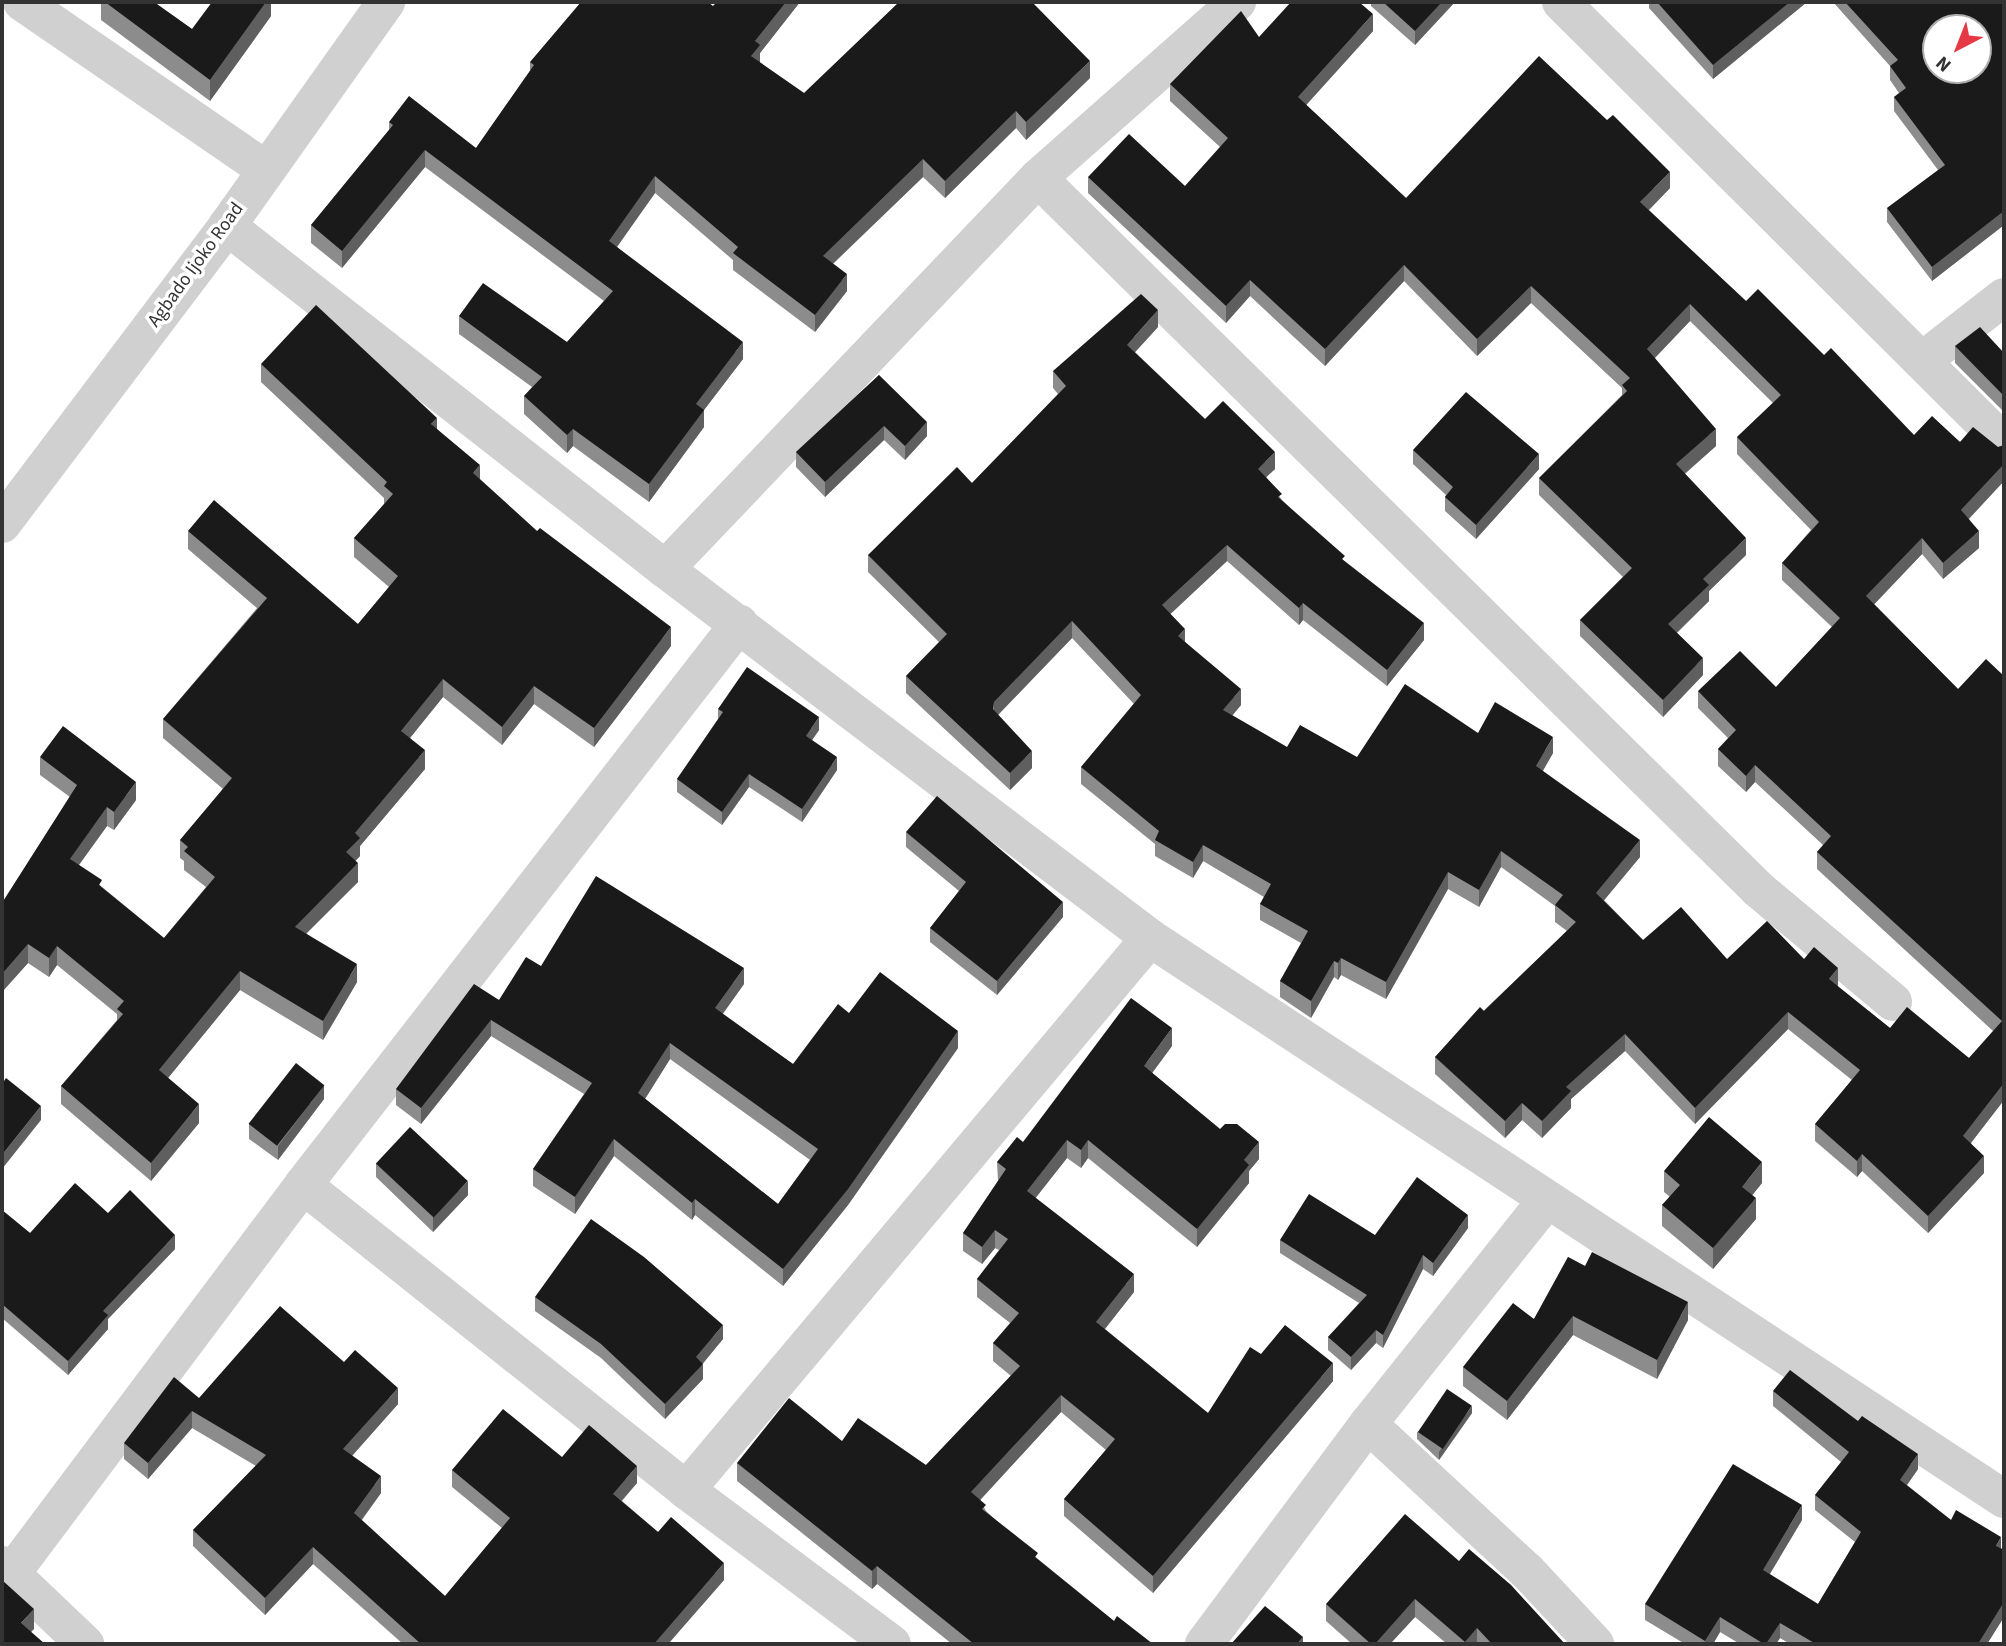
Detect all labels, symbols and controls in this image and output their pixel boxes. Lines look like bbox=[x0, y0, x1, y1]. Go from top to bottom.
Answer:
north arrow bbox=[1922, 14, 1992, 84]
text: N bbox=[1930, 49, 1958, 78]
street label: Agbado Ijoko Road bbox=[143, 198, 249, 332]

